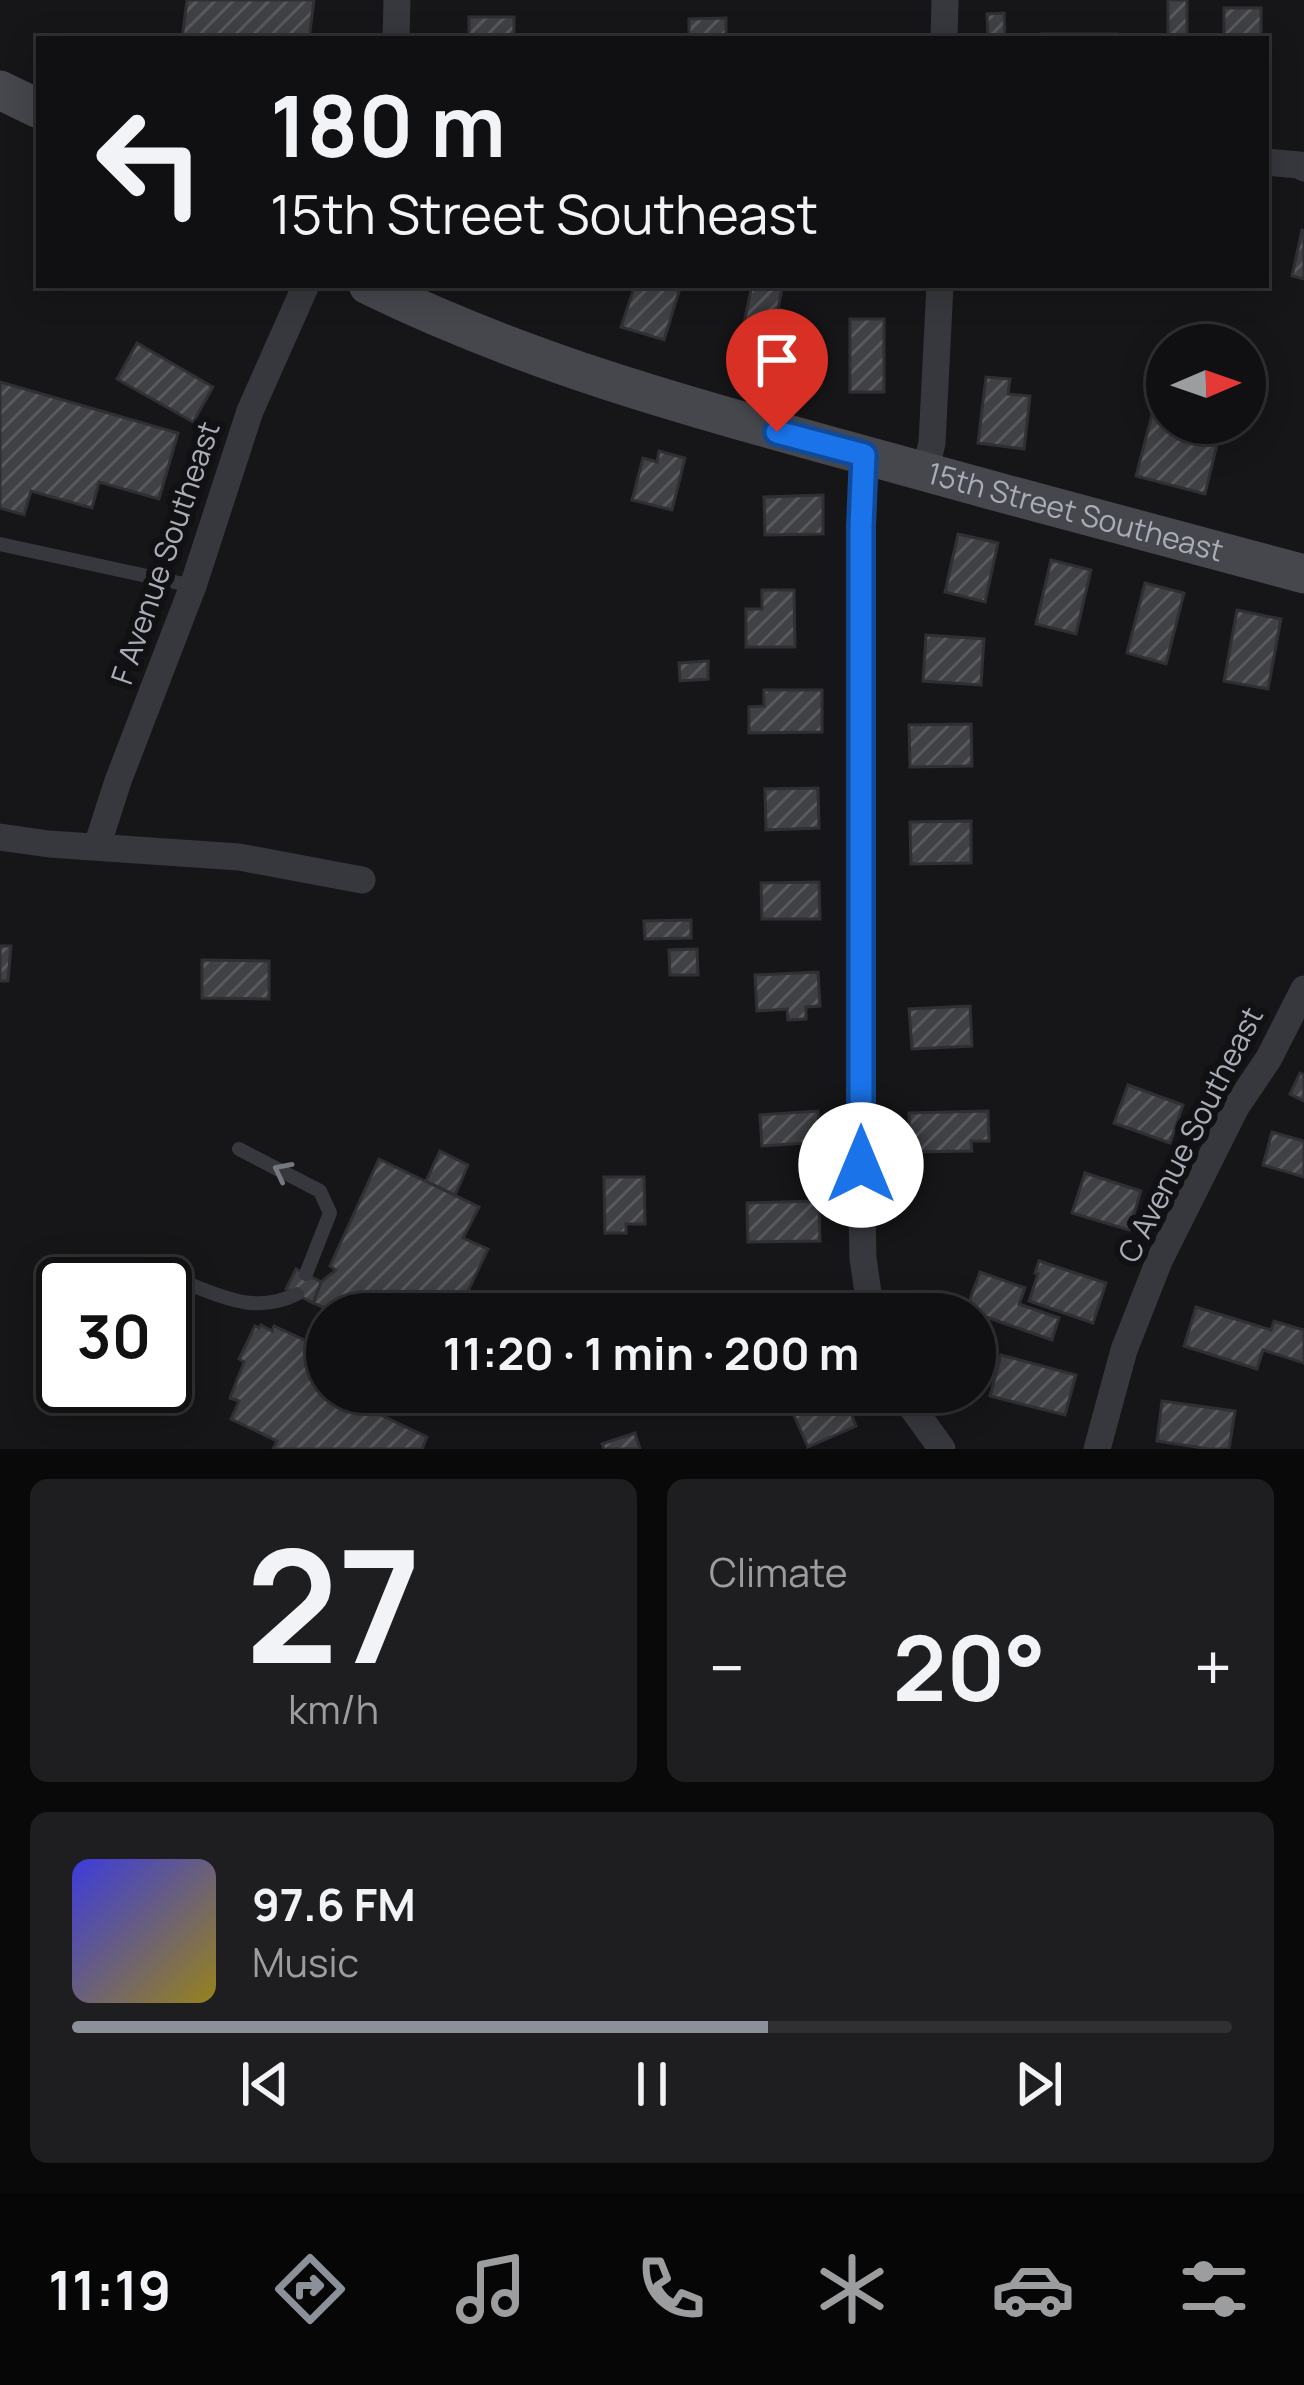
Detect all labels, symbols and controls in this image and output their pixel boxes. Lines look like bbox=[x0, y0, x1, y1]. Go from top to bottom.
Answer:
text: 180 m bbox=[270, 67, 506, 182]
icon: left bbox=[72, 84, 228, 240]
text: 15th Street Southeast bbox=[270, 176, 818, 250]
pin bbox=[726, 309, 828, 432]
north arrow bbox=[1146, 324, 1266, 444]
map controls bbox=[1146, 324, 1266, 444]
icon: arrive bbox=[744, 327, 810, 393]
street label: F Avenue Southeast bbox=[100, 416, 229, 689]
street label: 15th Street Southeast bbox=[923, 452, 1228, 571]
street label: C Avenue Southeast bbox=[1107, 999, 1272, 1269]
position arrow bbox=[798, 1102, 924, 1228]
one-way arrow bbox=[273, 1162, 294, 1186]
speed limit sign: 30 bbox=[36, 1257, 192, 1413]
text: 11:20 · 1 min · 200 m bbox=[443, 1322, 859, 1384]
text: 27 bbox=[245, 1497, 422, 1710]
text: Climate bbox=[709, 1545, 848, 1599]
text: 20° bbox=[893, 1605, 1046, 1728]
text: − bbox=[709, 1622, 745, 1712]
text: + bbox=[1194, 1622, 1232, 1712]
text: km/h bbox=[288, 1682, 379, 1736]
text: 97.6 FM bbox=[252, 1873, 416, 1935]
text: Music bbox=[252, 1935, 359, 1989]
icon: previous bbox=[232, 2051, 298, 2117]
icon: pause bbox=[619, 2051, 685, 2117]
icon: next bbox=[1006, 2051, 1072, 2117]
icon: directions bbox=[268, 2247, 352, 2331]
icon: music bbox=[449, 2247, 533, 2331]
icon: phone bbox=[629, 2247, 713, 2331]
icon: climate bbox=[810, 2247, 894, 2331]
icon: car bbox=[991, 2247, 1075, 2331]
icon: filters bbox=[1172, 2247, 1256, 2331]
text: 11:19 bbox=[48, 2252, 171, 2326]

